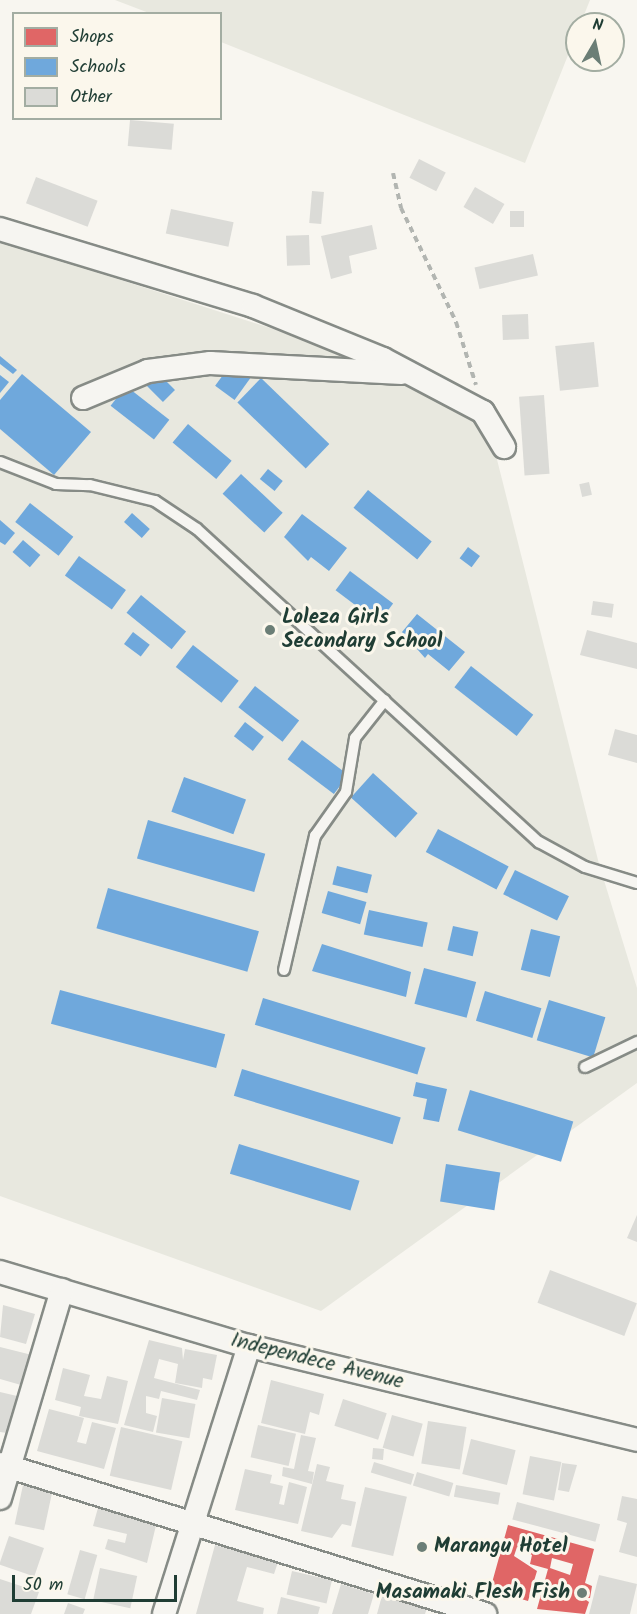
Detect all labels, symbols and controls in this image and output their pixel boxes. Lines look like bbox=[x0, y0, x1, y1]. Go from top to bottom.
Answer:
legend bbox=[12, 12, 222, 120]
north arrow bbox=[565, 12, 625, 72]
text: N bbox=[591, 13, 605, 39]
text: Shops bbox=[70, 23, 114, 52]
text: Schools bbox=[70, 53, 126, 82]
text: Other bbox=[70, 83, 112, 112]
place label: Loleza Girls Secondary School bbox=[282, 605, 442, 655]
marker: Loleza Girls Secondary School bbox=[263, 623, 277, 637]
street label: Independece Avenue bbox=[228, 1328, 406, 1396]
place label: Marangu Hotel bbox=[434, 1534, 567, 1560]
marker: Marangu Hotel bbox=[415, 1540, 429, 1554]
scale bar bbox=[15, 1563, 180, 1601]
text: 50 m bbox=[23, 1571, 63, 1600]
place label: Masamaki Flesh Fish bbox=[376, 1580, 570, 1606]
marker: Masamaki Flesh Fish bbox=[575, 1586, 589, 1600]

